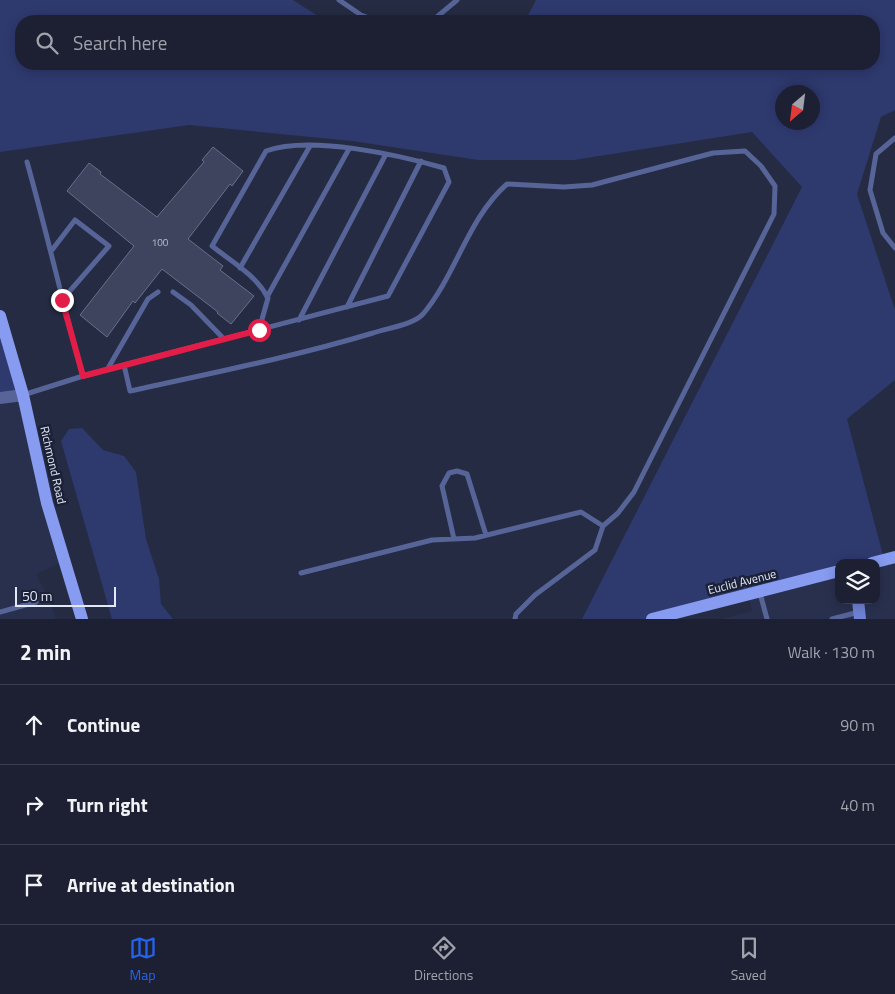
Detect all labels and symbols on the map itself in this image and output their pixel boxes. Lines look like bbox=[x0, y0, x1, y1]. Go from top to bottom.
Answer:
north arrow bbox=[775, 85, 820, 130]
house number: 100 bbox=[152, 235, 169, 250]
route end bbox=[51, 289, 74, 312]
route start bbox=[248, 319, 271, 342]
street label: Richmond Road bbox=[35, 424, 72, 506]
street label: Euclid Avenue bbox=[706, 564, 778, 599]
scale bar bbox=[15, 584, 116, 607]

